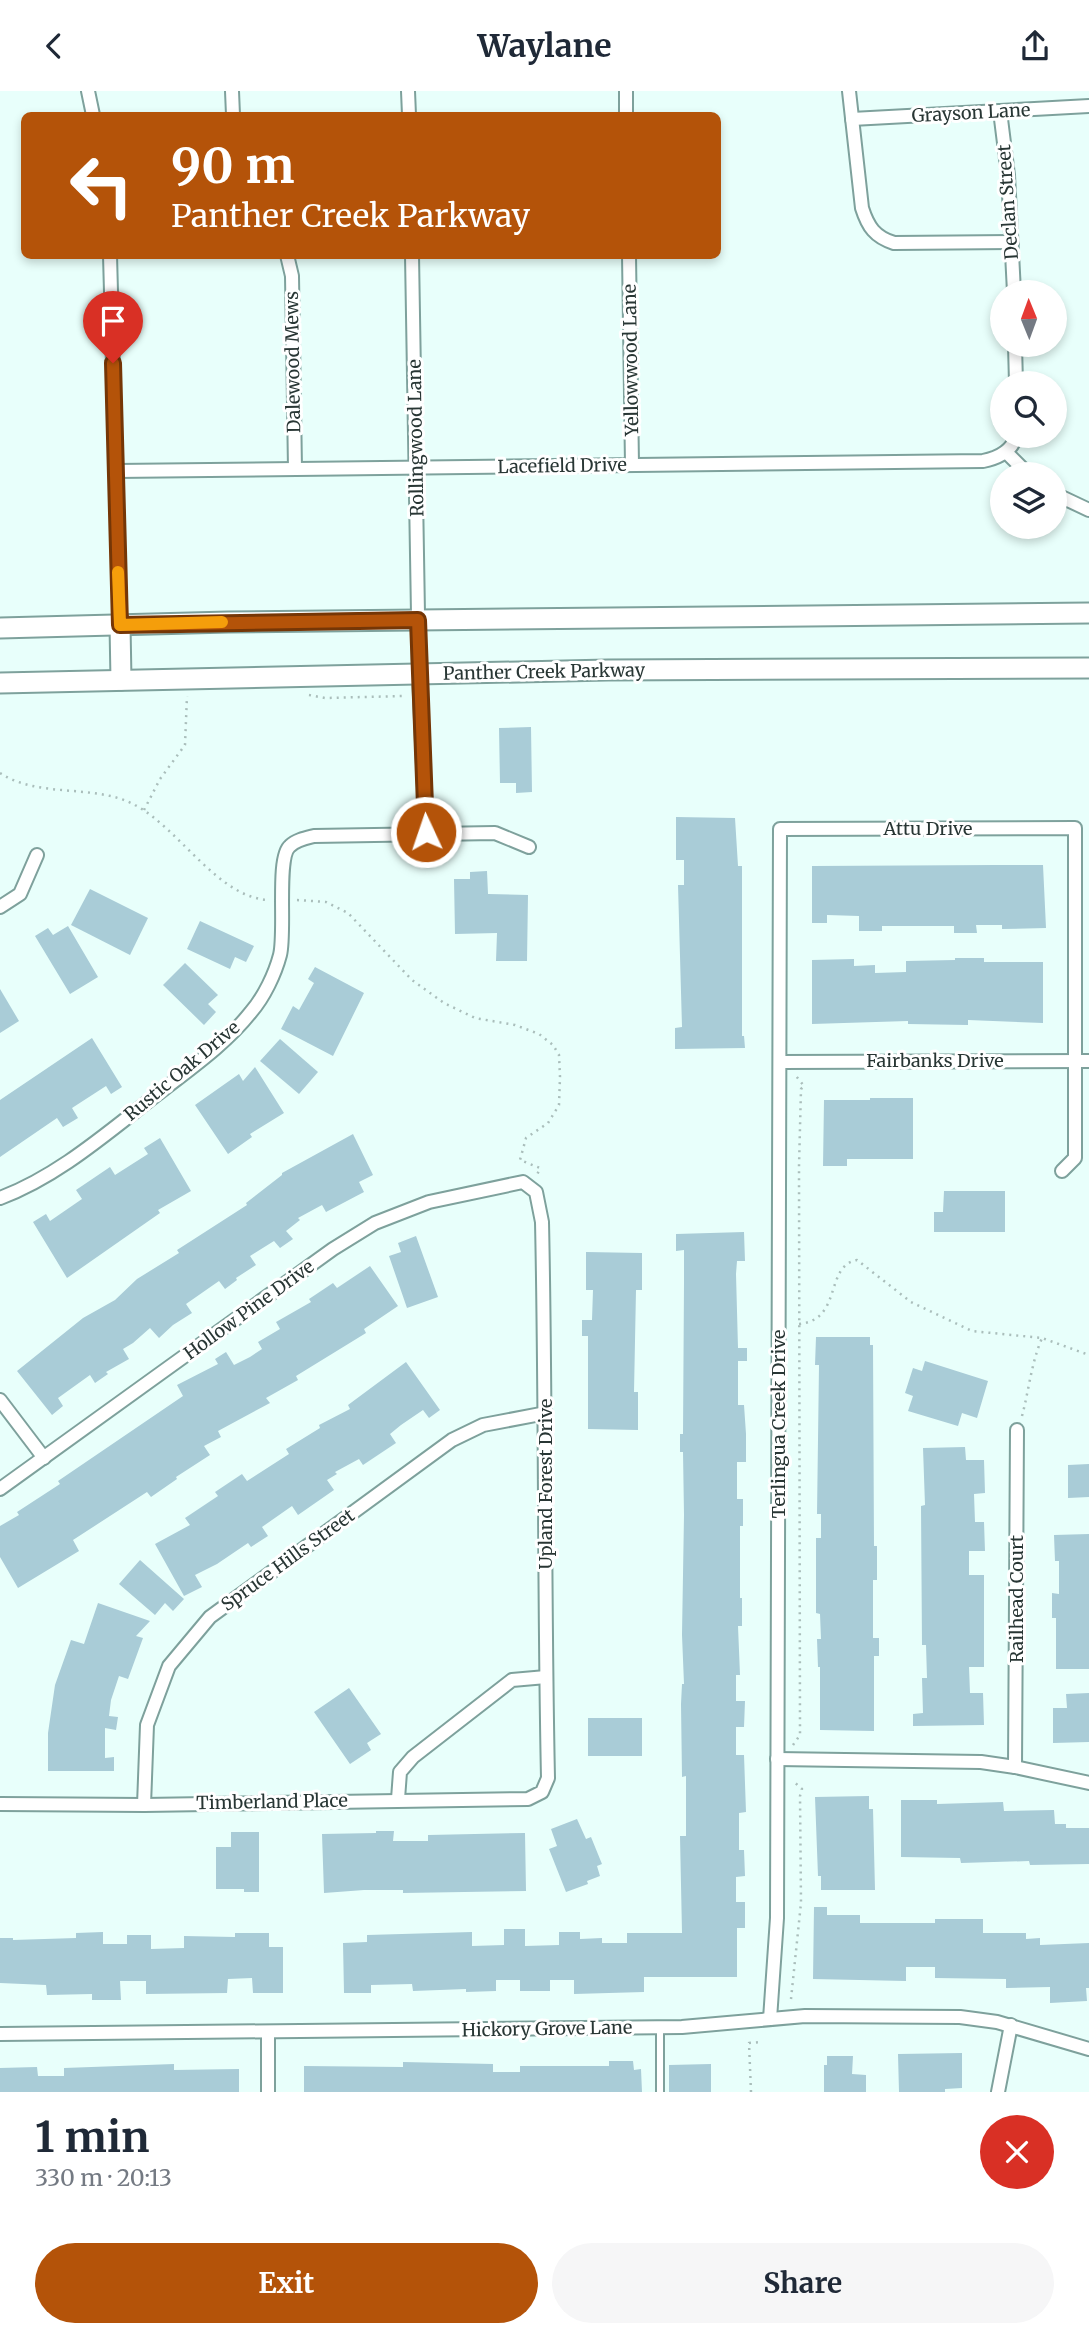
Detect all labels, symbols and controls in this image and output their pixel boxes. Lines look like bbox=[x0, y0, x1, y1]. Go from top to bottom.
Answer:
text: Waylane bbox=[477, 26, 612, 66]
icon: back bbox=[35, 27, 73, 65]
icon: share bbox=[1016, 27, 1054, 65]
street label: Grayson Lane bbox=[911, 98, 1031, 127]
text: 90 m bbox=[171, 135, 295, 196]
icon: left bbox=[56, 140, 147, 231]
street label: Declan Street bbox=[992, 144, 1023, 260]
text: Panther Creek Parkway bbox=[171, 196, 530, 236]
north arrow bbox=[990, 280, 1068, 357]
map controls bbox=[990, 280, 1067, 539]
street label: Yellowwood Lane bbox=[618, 284, 643, 437]
pin bbox=[83, 291, 143, 363]
street label: Dalewood Mews bbox=[280, 291, 305, 433]
icon: arrive bbox=[94, 302, 132, 340]
street label: Rollingwood Lane bbox=[403, 359, 428, 517]
button: search bbox=[990, 371, 1067, 448]
street label: Lacefield Drive bbox=[497, 453, 627, 478]
button: layers bbox=[990, 462, 1067, 539]
street label: Panther Creek Parkway bbox=[443, 658, 646, 685]
position arrow bbox=[389, 795, 463, 869]
street label: Attu Drive bbox=[883, 817, 972, 840]
street label: Rustic Oak Drive bbox=[119, 1016, 244, 1126]
street label: Fairbanks Drive bbox=[866, 1049, 1004, 1072]
street label: Hollow Pine Drive bbox=[179, 1255, 318, 1365]
street label: Terlingua Creek Drive bbox=[767, 1330, 790, 1518]
street label: Upland Forest Drive bbox=[534, 1399, 557, 1569]
street label: Spruce Hills Street bbox=[217, 1503, 359, 1616]
street label: Railhead Court bbox=[1005, 1535, 1028, 1663]
street label: Timberland Place bbox=[196, 1789, 348, 1814]
street label: Hickory Grove Lane bbox=[461, 2016, 633, 2041]
text: 1 min bbox=[35, 2111, 149, 2163]
button: close bbox=[980, 2115, 1054, 2189]
text: 330 m · 20:13 bbox=[35, 2163, 172, 2192]
button: Exit bbox=[35, 2243, 538, 2323]
button: Share bbox=[552, 2243, 1054, 2323]

